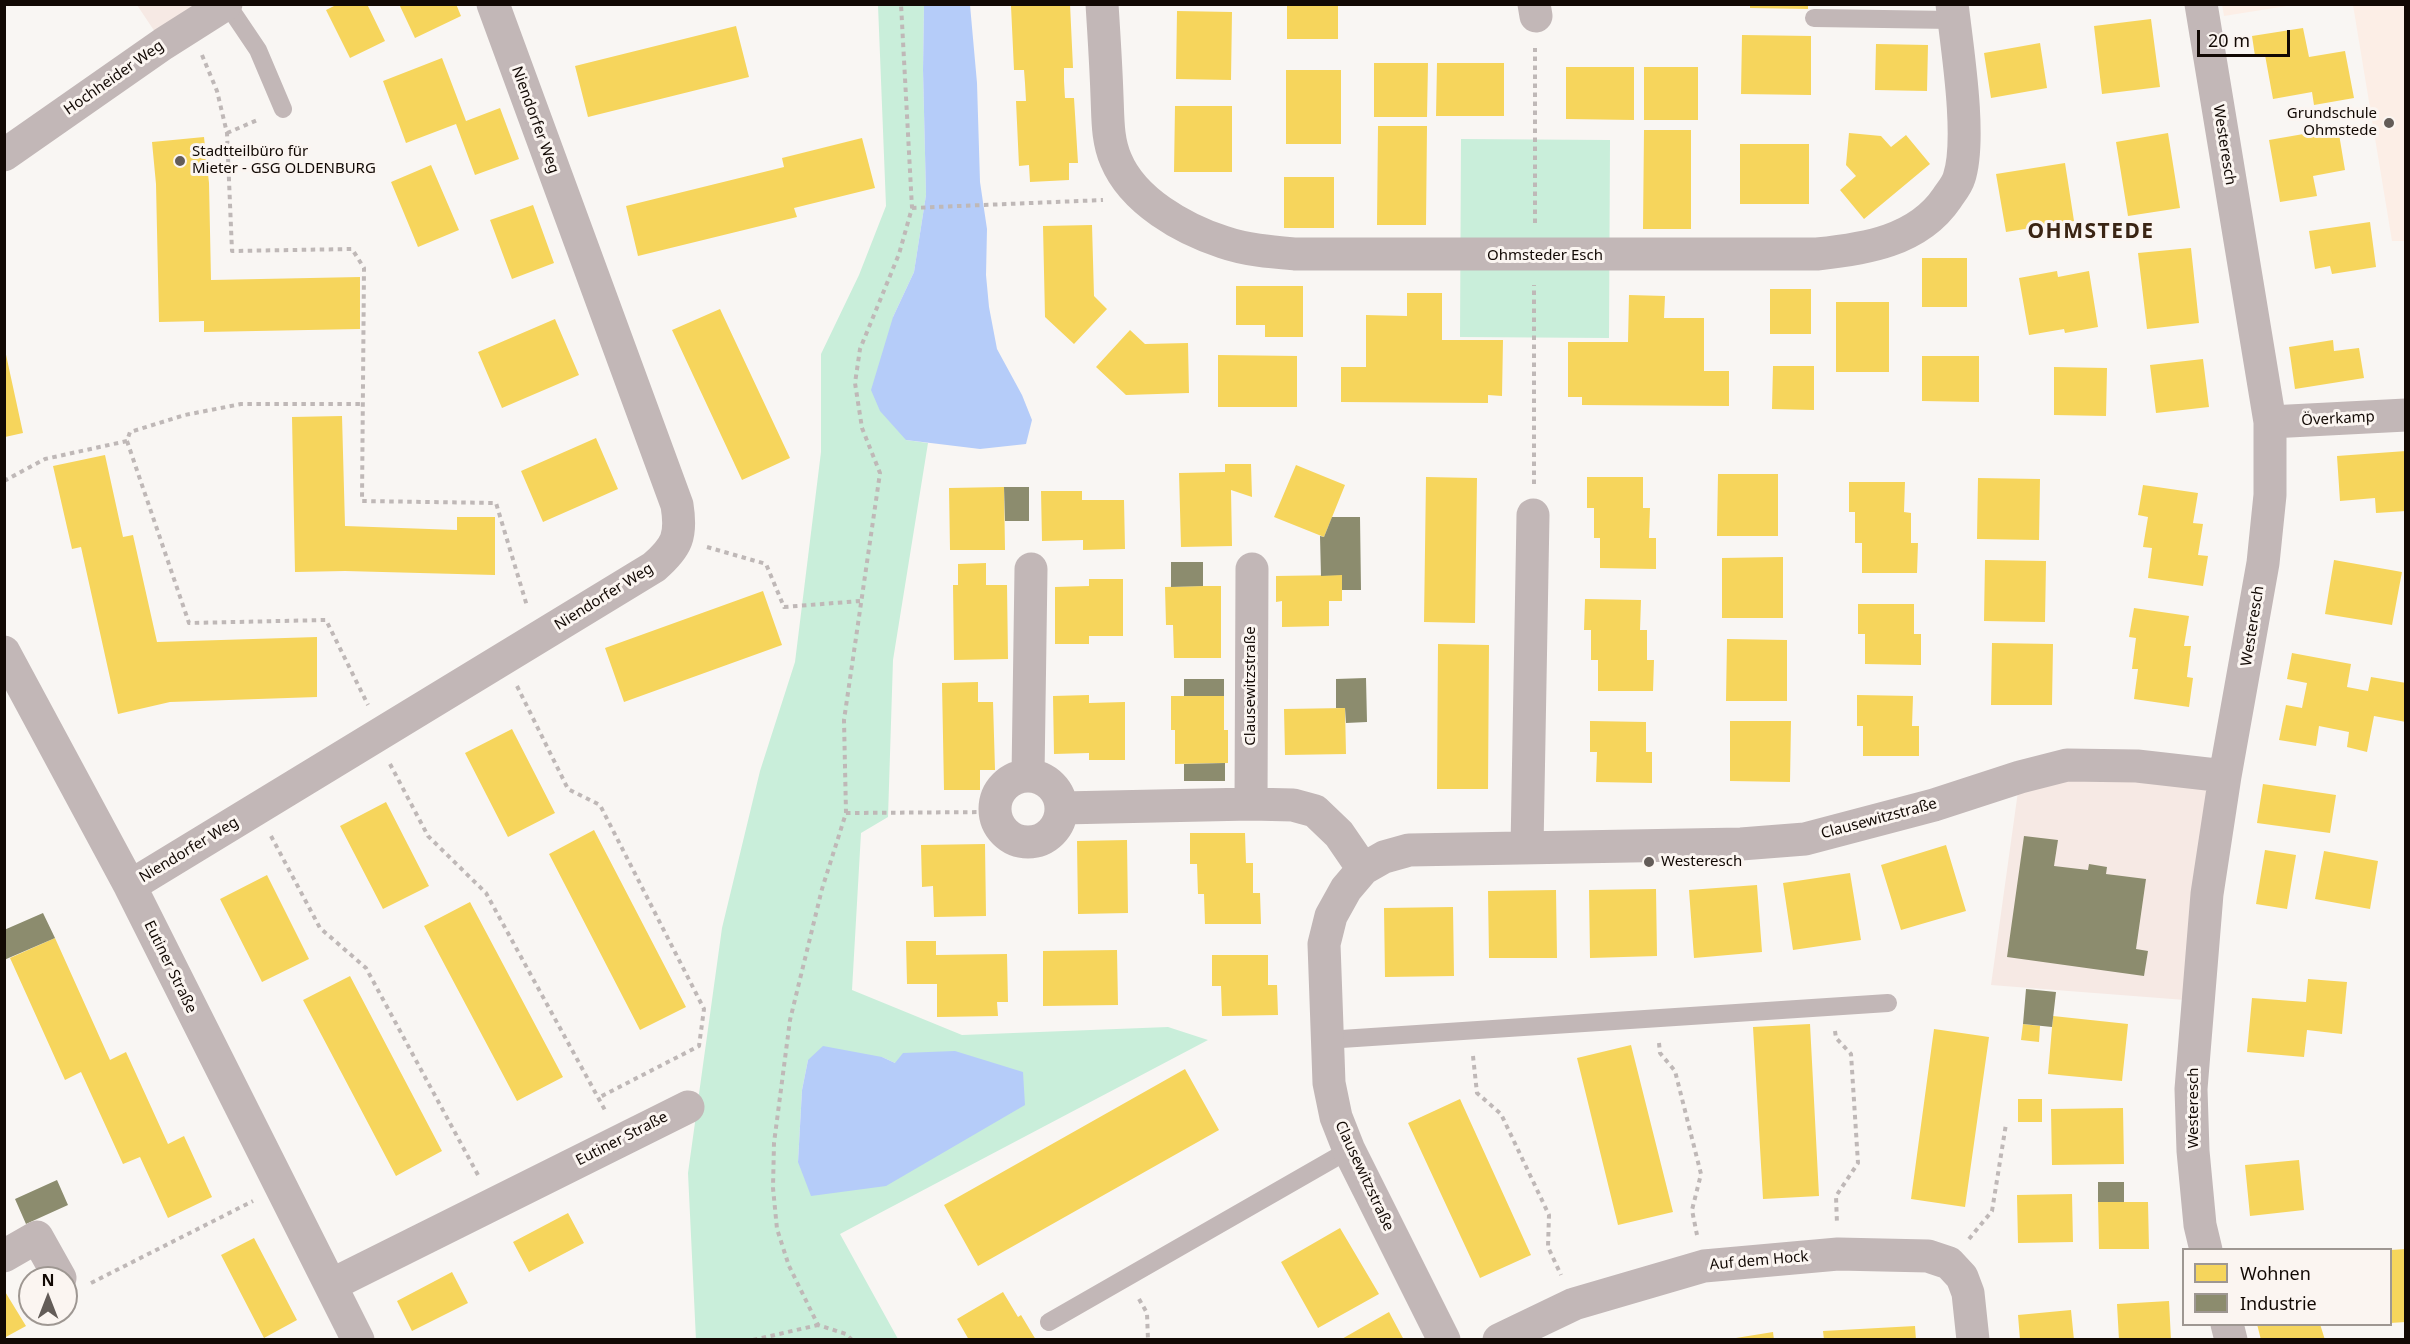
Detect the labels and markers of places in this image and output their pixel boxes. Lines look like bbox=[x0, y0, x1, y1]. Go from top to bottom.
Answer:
place label: Grundschule Ohmstede bbox=[2287, 105, 2377, 140]
marker: Grundschule Ohmstede bbox=[2382, 116, 2396, 130]
place label: Stadtteilbüro für Mieter - GSG OLDENBURG bbox=[192, 143, 376, 178]
marker: Stadtteilbüro für Mieter - GSG OLDENBURG bbox=[173, 154, 187, 168]
place label: Westeresch bbox=[1661, 853, 1742, 871]
marker: Westeresch bbox=[1642, 855, 1656, 869]

